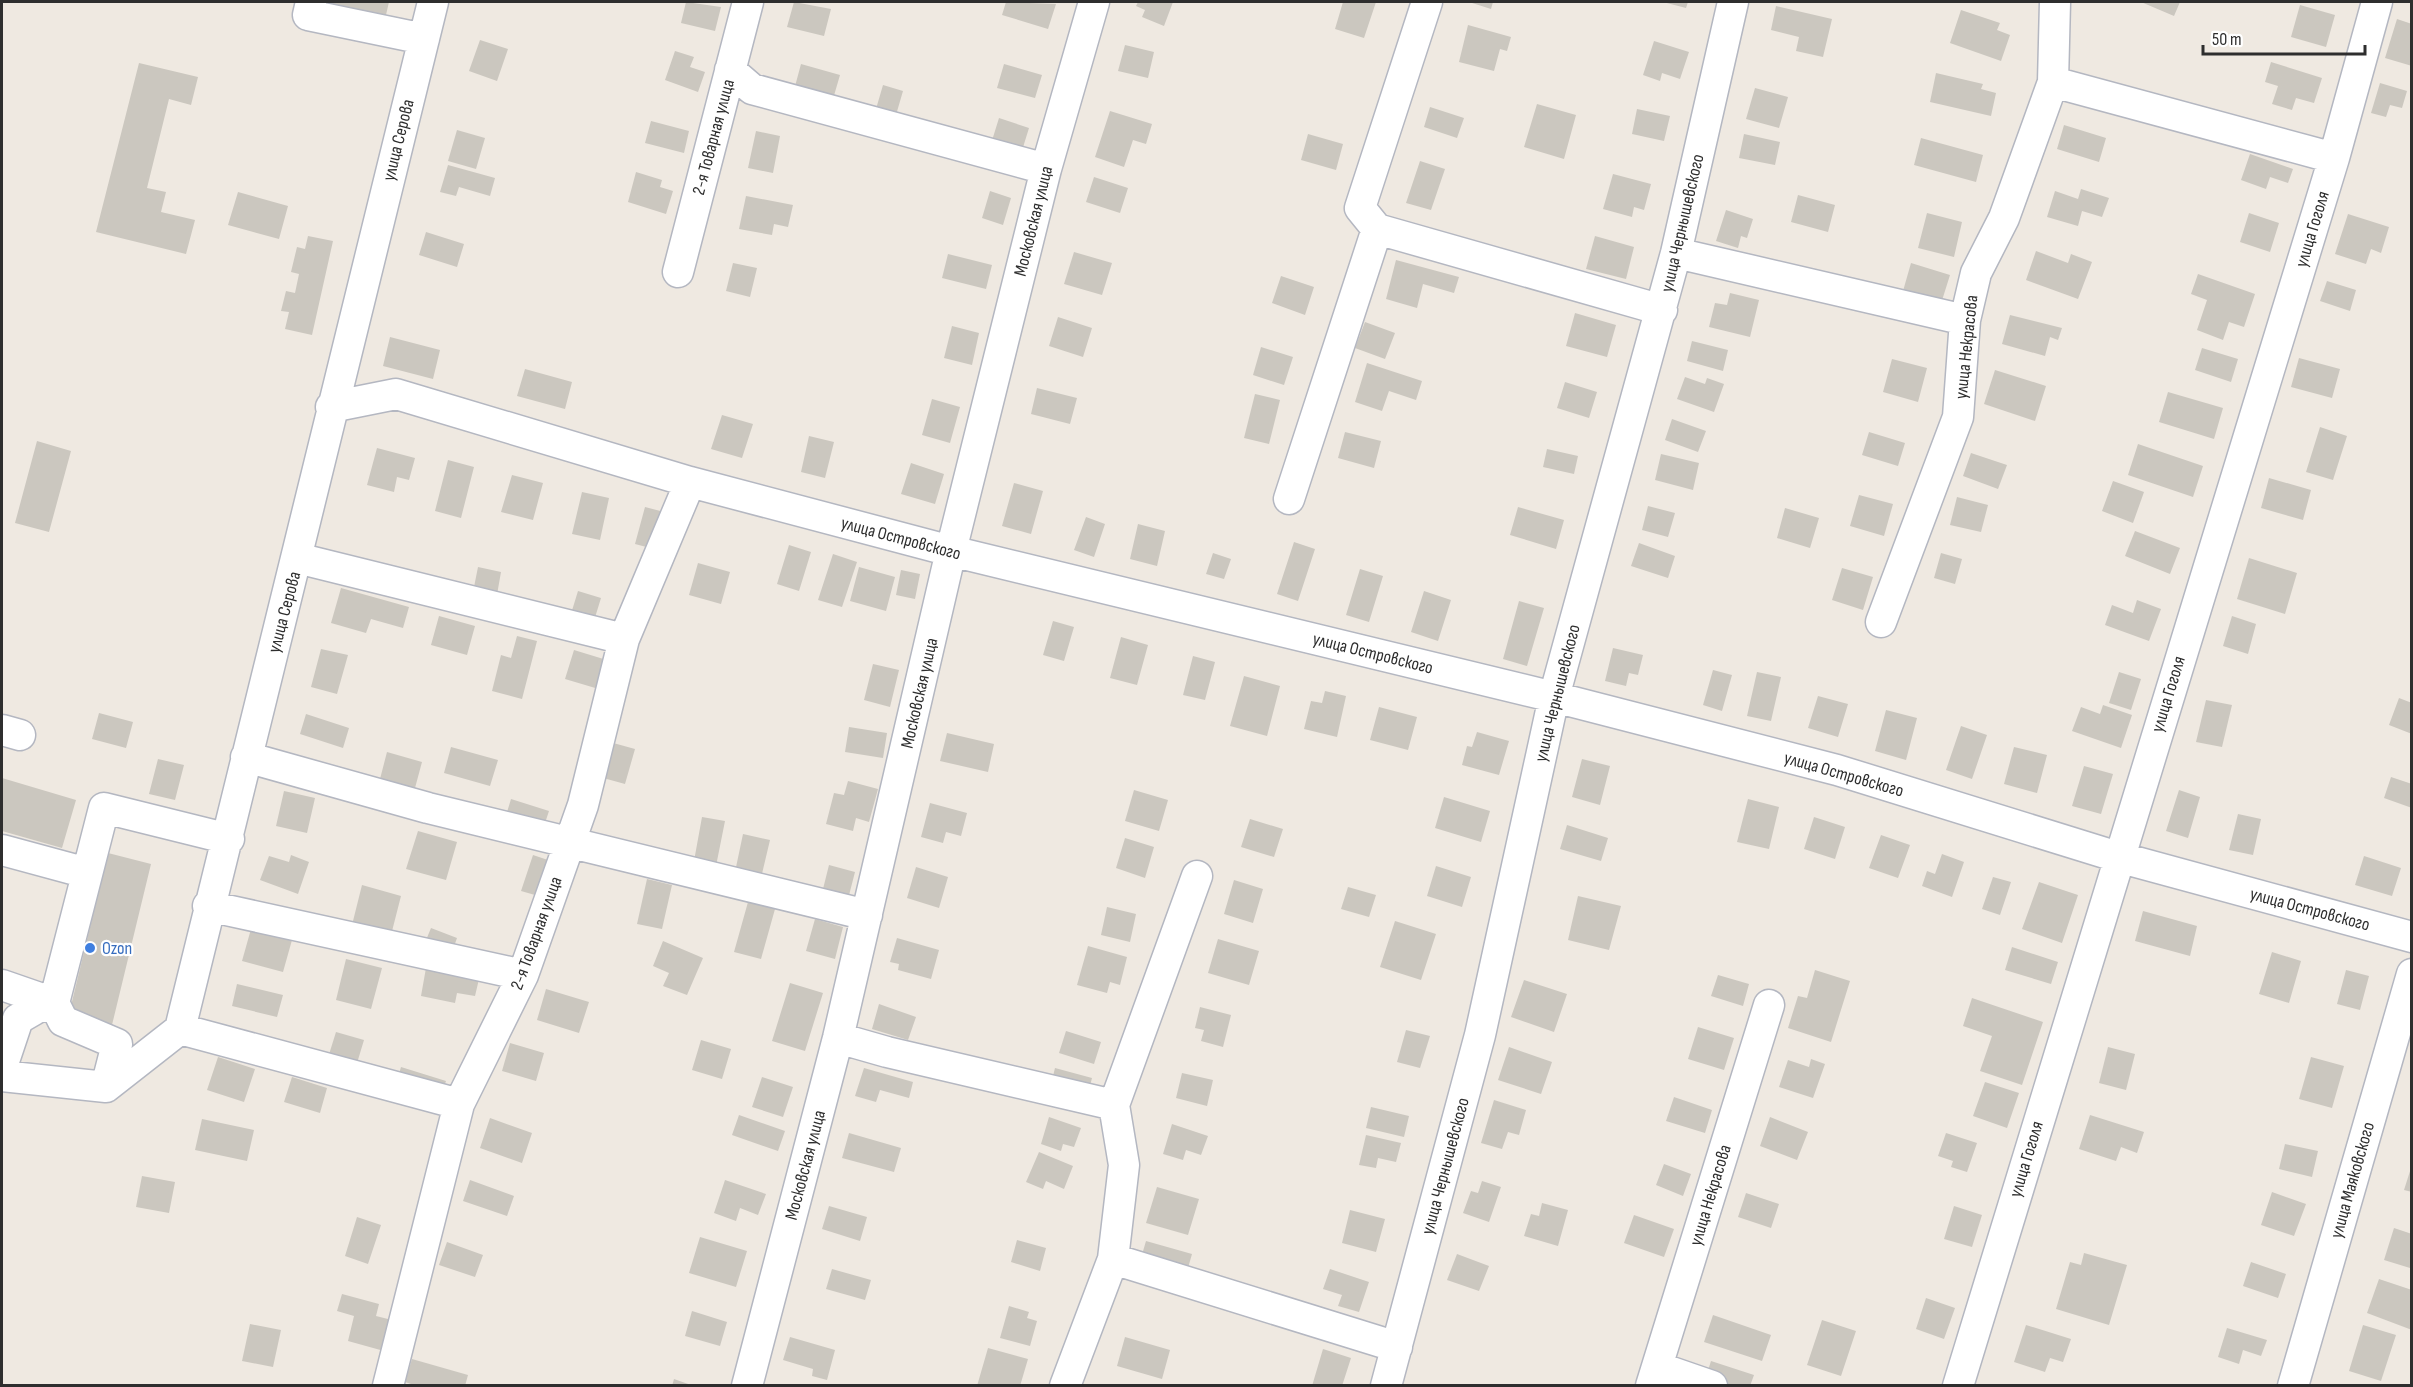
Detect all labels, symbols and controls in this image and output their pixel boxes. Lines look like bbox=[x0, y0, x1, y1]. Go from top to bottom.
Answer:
scale bar bbox=[2203, 18, 2365, 56]
text: 50 m bbox=[2212, 29, 2242, 50]
street label: 2-я Товарная улица bbox=[688, 77, 739, 197]
street label: улица Серова bbox=[378, 97, 419, 183]
street label: улица Чернышевского bbox=[1656, 152, 1709, 294]
street label: Московская улица bbox=[1010, 164, 1057, 278]
street label: улица Гоголя bbox=[2291, 189, 2334, 270]
street label: улица Некрасова bbox=[1951, 294, 1982, 400]
street label: улица Островского bbox=[839, 512, 963, 565]
street label: улица Серова bbox=[264, 569, 305, 655]
street label: улица Чернышевского bbox=[1530, 622, 1585, 764]
street label: улица Островского bbox=[1311, 628, 1435, 679]
street label: Московская улица bbox=[897, 636, 942, 750]
street label: улица Гоголя bbox=[2147, 654, 2190, 735]
street label: улица Островского bbox=[1782, 747, 1906, 802]
street label: 2-я Товарная улица bbox=[506, 874, 567, 993]
street label: улица Островского bbox=[2248, 883, 2372, 936]
place label: Ozon bbox=[102, 938, 132, 959]
marker: Ozon bbox=[83, 941, 97, 955]
street label: улица Чернышевского bbox=[1417, 1095, 1474, 1237]
street label: Московская улица bbox=[781, 1108, 830, 1222]
street label: улица Гоголя bbox=[2005, 1119, 2048, 1200]
street label: улица Маяковского bbox=[2326, 1120, 2379, 1241]
street label: улица Некрасова bbox=[1685, 1142, 1736, 1248]

